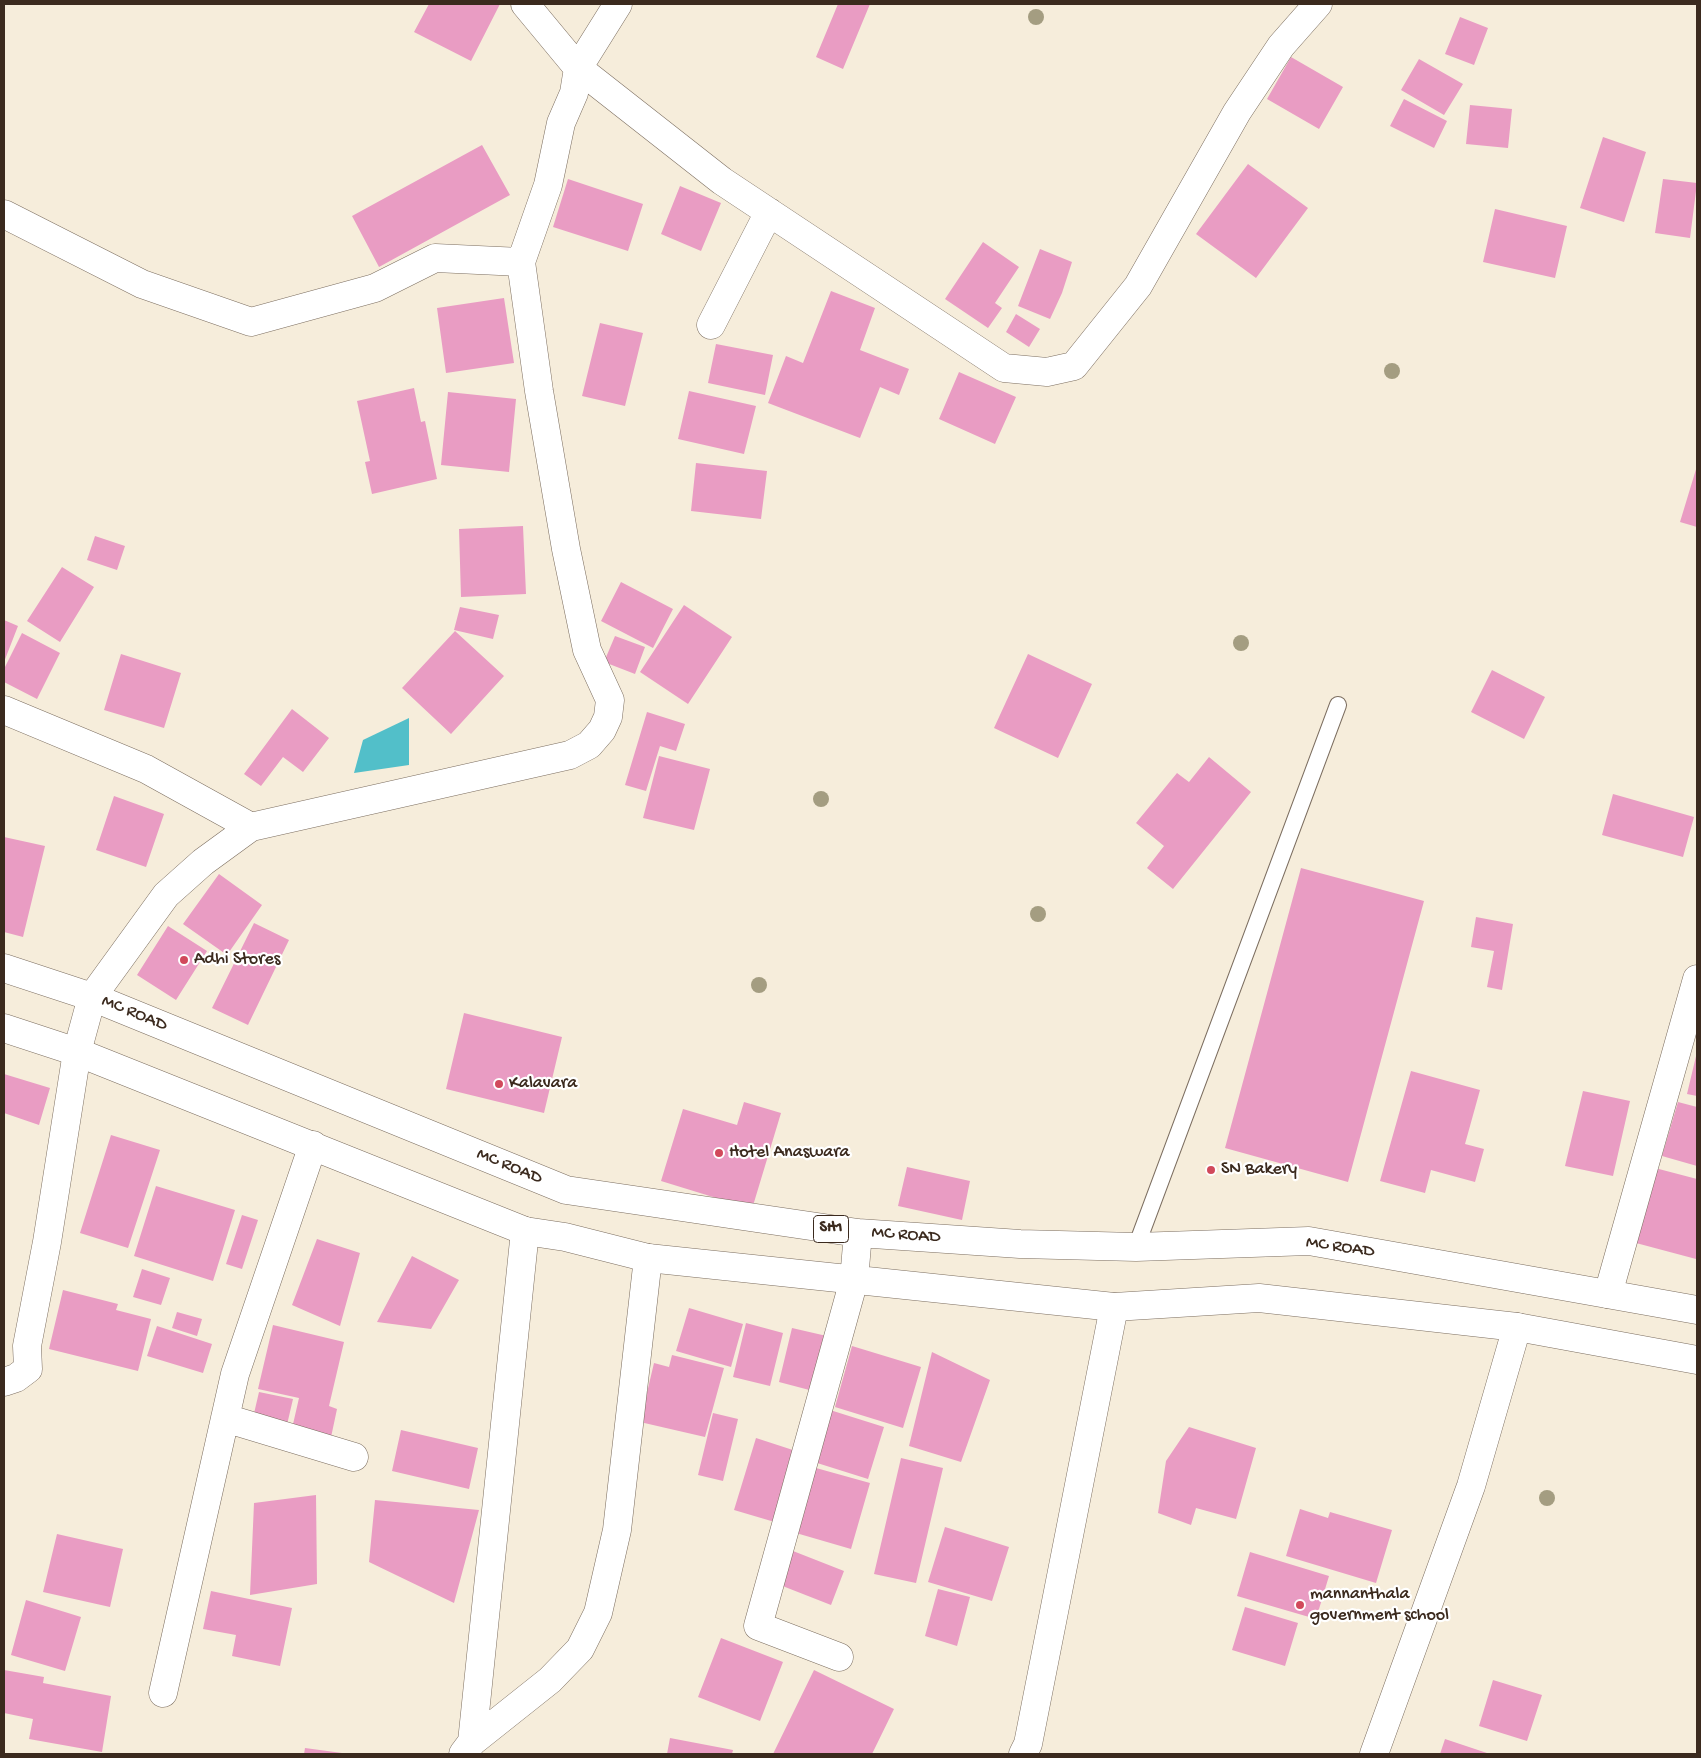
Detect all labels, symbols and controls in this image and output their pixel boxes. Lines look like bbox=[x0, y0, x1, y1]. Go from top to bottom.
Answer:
place label: Adhi Stores bbox=[194, 949, 280, 971]
marker: Adhi Stores bbox=[178, 954, 190, 966]
street label: MC ROAD bbox=[98, 991, 170, 1037]
place label: Kalavara bbox=[509, 1073, 577, 1095]
marker: Kalavara bbox=[493, 1078, 505, 1090]
place label: Hotel Anaswara bbox=[729, 1142, 850, 1164]
street label: MC ROAD bbox=[473, 1144, 545, 1190]
marker: Hotel Anaswara bbox=[713, 1147, 725, 1159]
place label: SN Bakery bbox=[1221, 1159, 1297, 1181]
marker: SN Bakery bbox=[1205, 1164, 1217, 1176]
road number: SH1 bbox=[814, 1216, 848, 1242]
street label: MC ROAD bbox=[871, 1223, 941, 1249]
street label: MC ROAD bbox=[1304, 1232, 1376, 1264]
place label: mannanthala government school bbox=[1310, 1584, 1449, 1626]
marker: mannanthala government school bbox=[1294, 1599, 1306, 1611]

